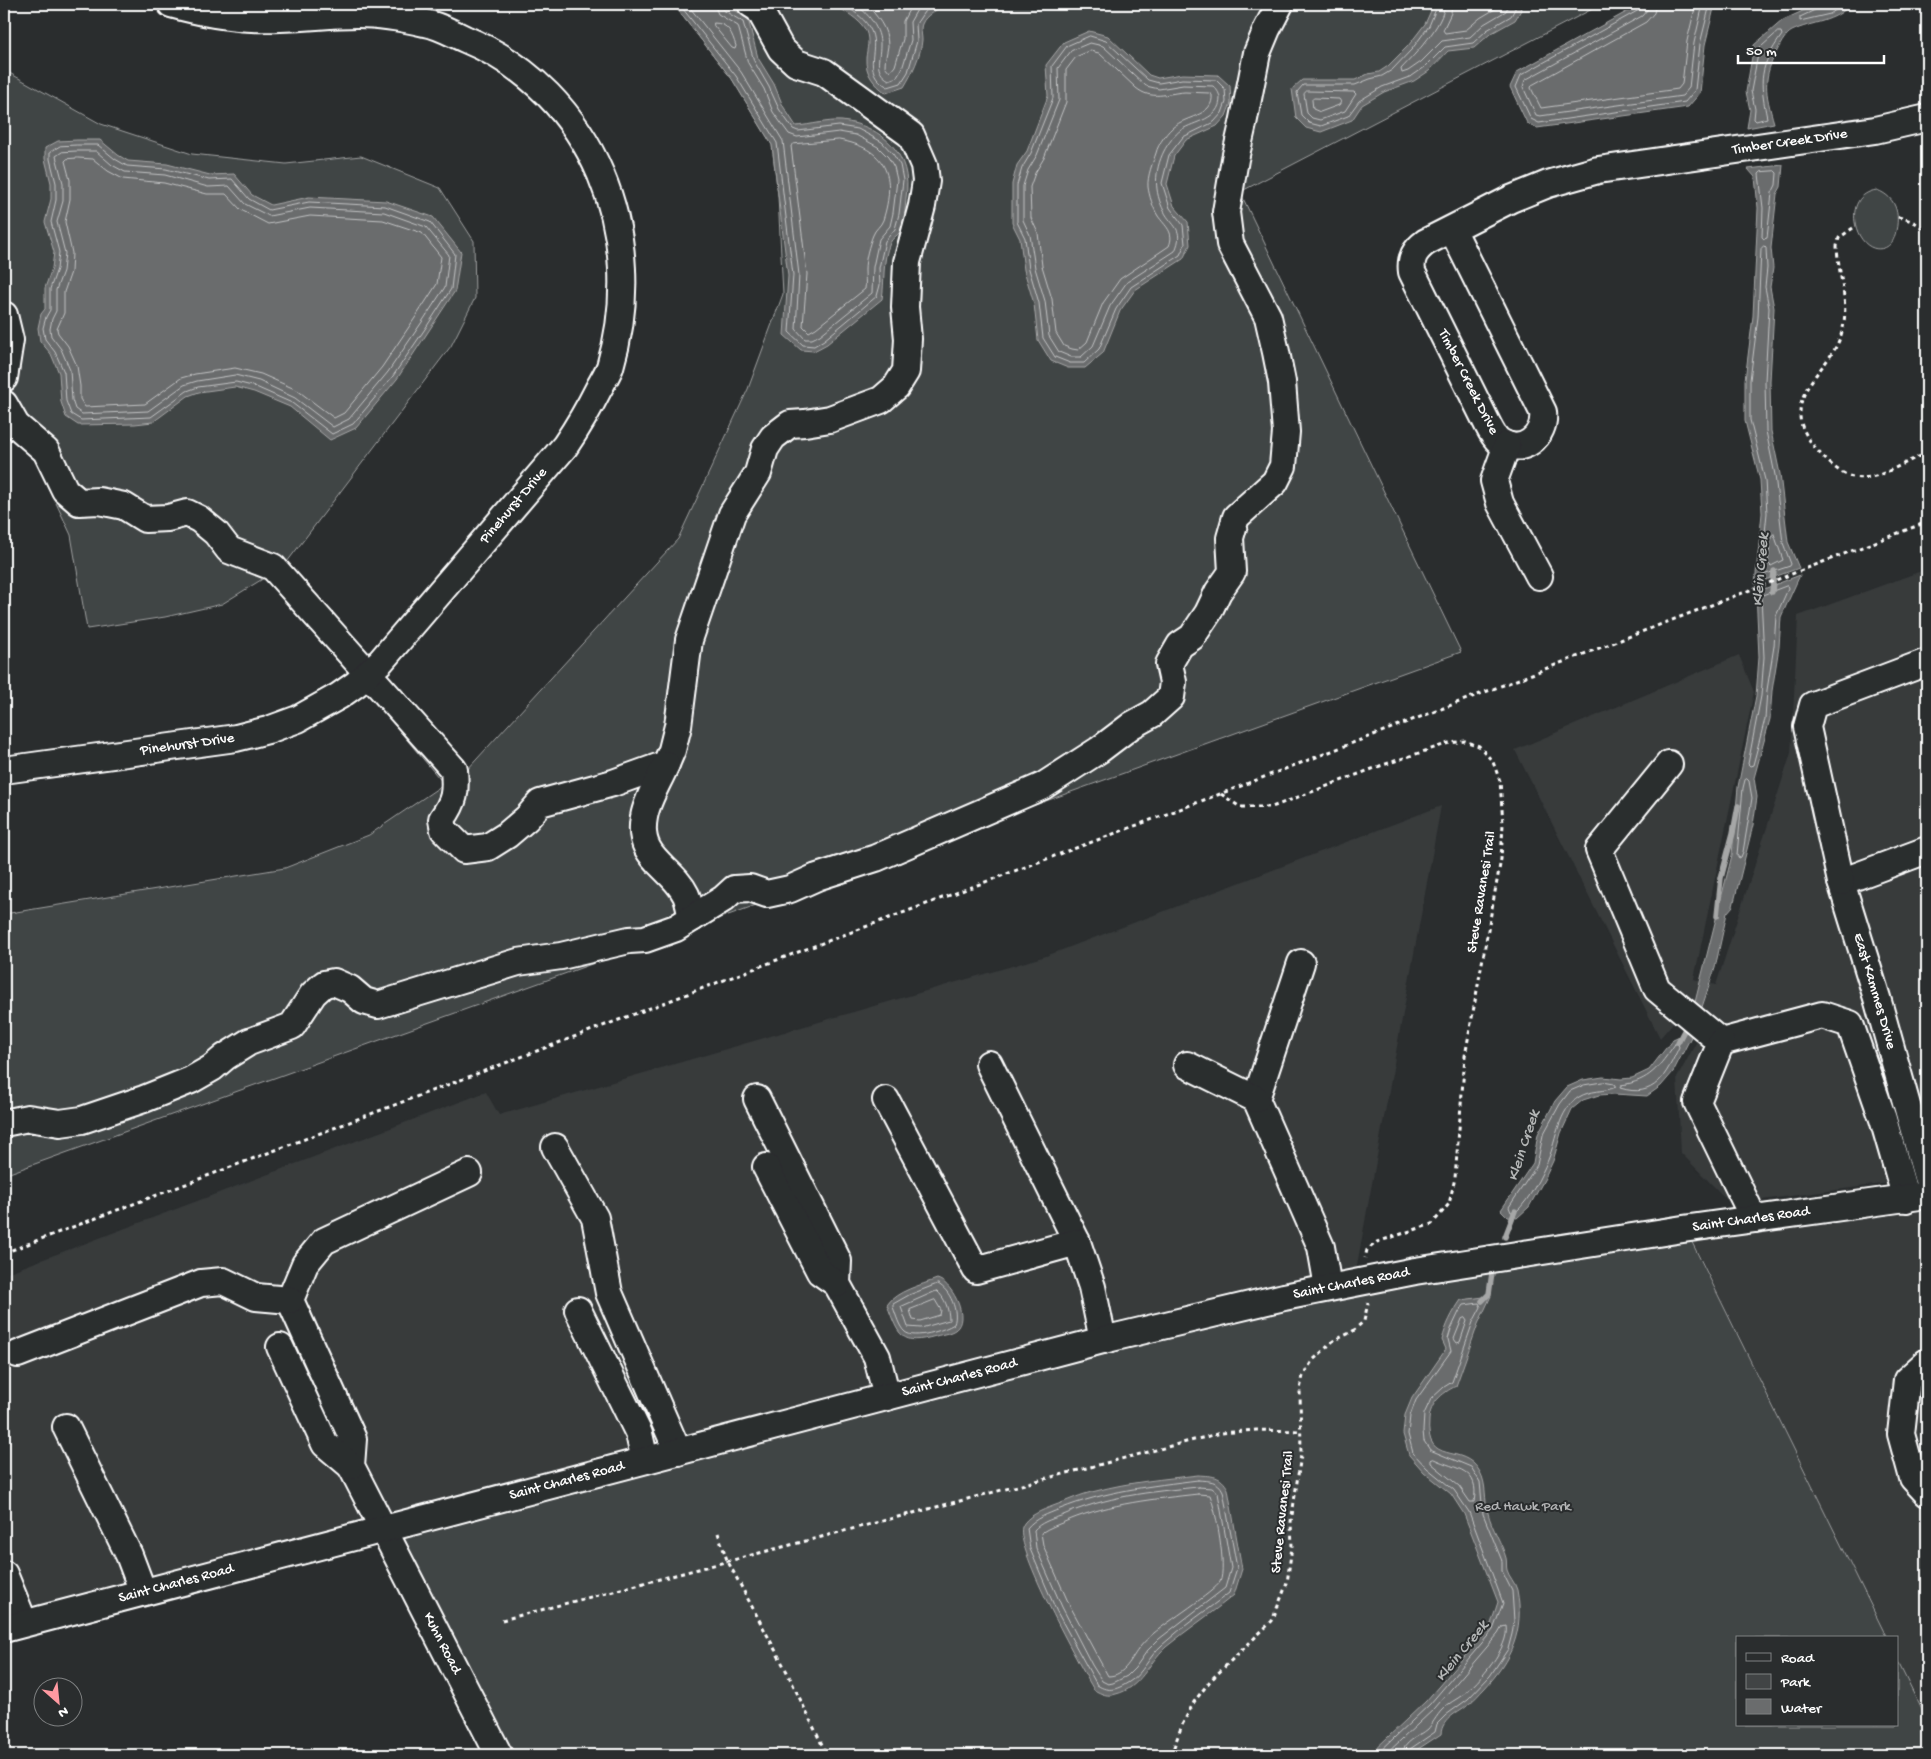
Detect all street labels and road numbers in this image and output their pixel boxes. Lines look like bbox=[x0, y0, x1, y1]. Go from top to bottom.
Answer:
street label: Timber Creek Drive bbox=[1730, 125, 1849, 160]
street label: Timber Creek Drive bbox=[1433, 325, 1502, 438]
street label: Pinehurst Drive bbox=[475, 464, 552, 549]
street label: Pinehurst Drive bbox=[138, 729, 236, 760]
street label: Steve Ravanesi Trail bbox=[1463, 830, 1501, 954]
street label: East Kammes Drive bbox=[1848, 931, 1900, 1052]
street label: Saint Charles Road bbox=[1691, 1202, 1812, 1237]
street label: Saint Charles Road bbox=[1292, 1263, 1412, 1304]
street label: Saint Charles Road bbox=[900, 1354, 1020, 1401]
street label: Steve Ravanesi Trail bbox=[1268, 1450, 1298, 1574]
street label: Saint Charles Road bbox=[507, 1457, 627, 1505]
street label: Saint Charles Road bbox=[117, 1560, 237, 1607]
street label: Kuhn Road bbox=[419, 1610, 466, 1678]

